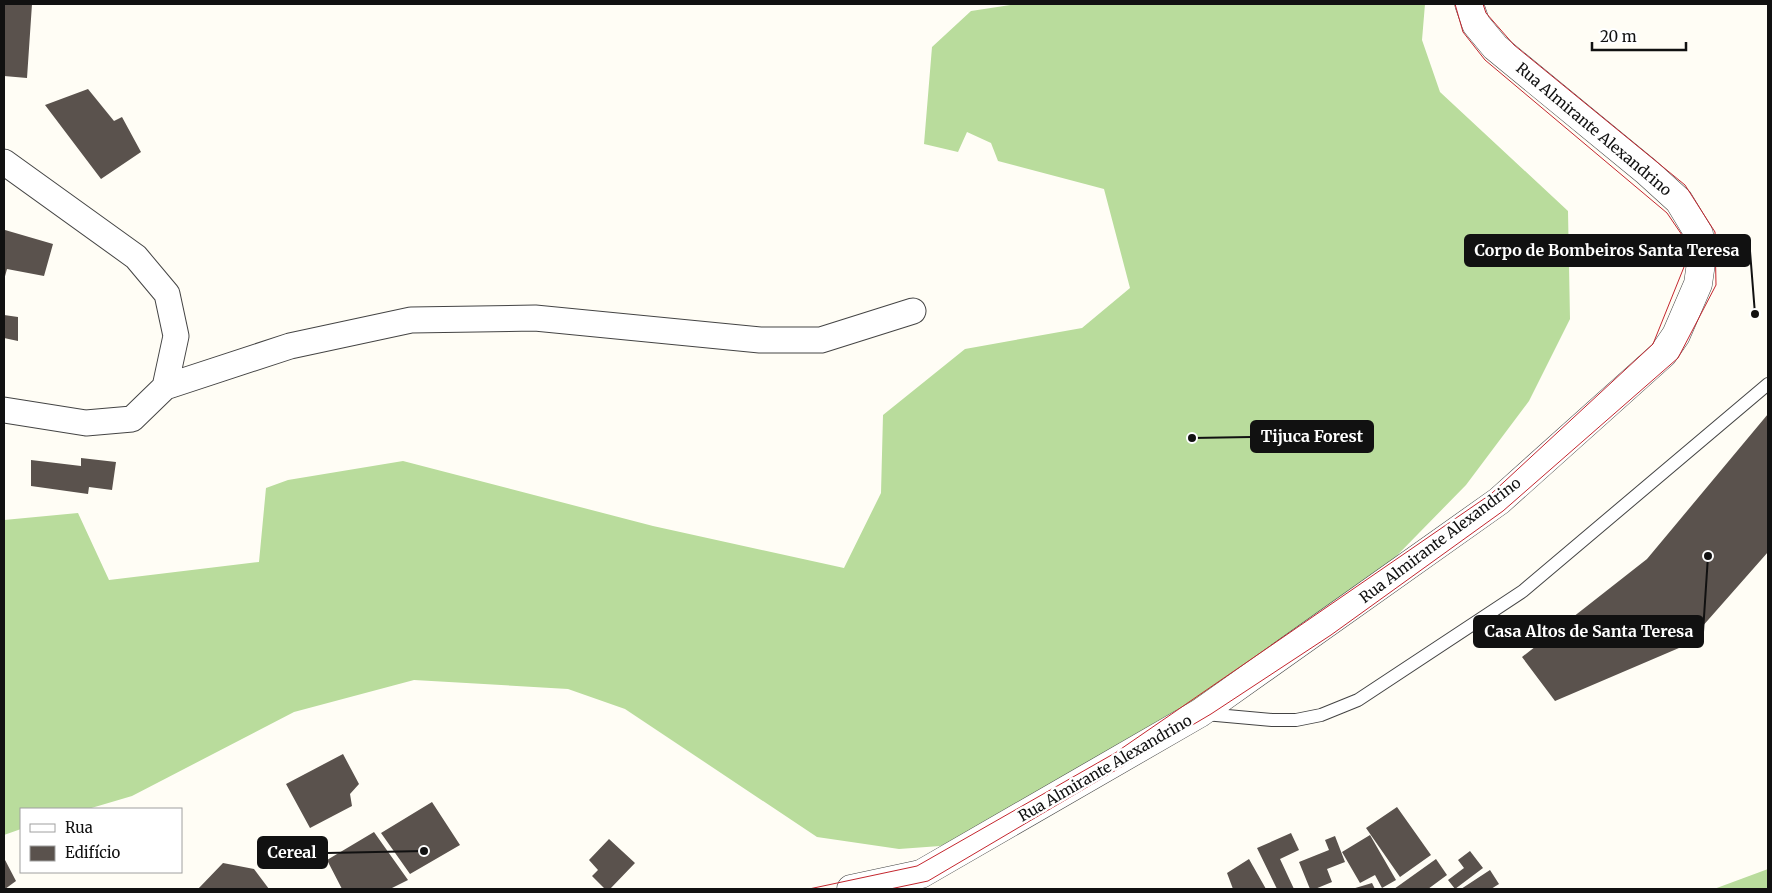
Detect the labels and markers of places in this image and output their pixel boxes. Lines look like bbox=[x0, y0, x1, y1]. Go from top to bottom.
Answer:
callout: Corpo de Bombeiros Santa Teresa bbox=[1465, 235, 1750, 266]
callout: Tijuca Forest bbox=[1251, 421, 1373, 452]
callout: Casa Altos de Santa Teresa bbox=[1474, 616, 1703, 647]
callout: Cereal bbox=[258, 837, 327, 868]

